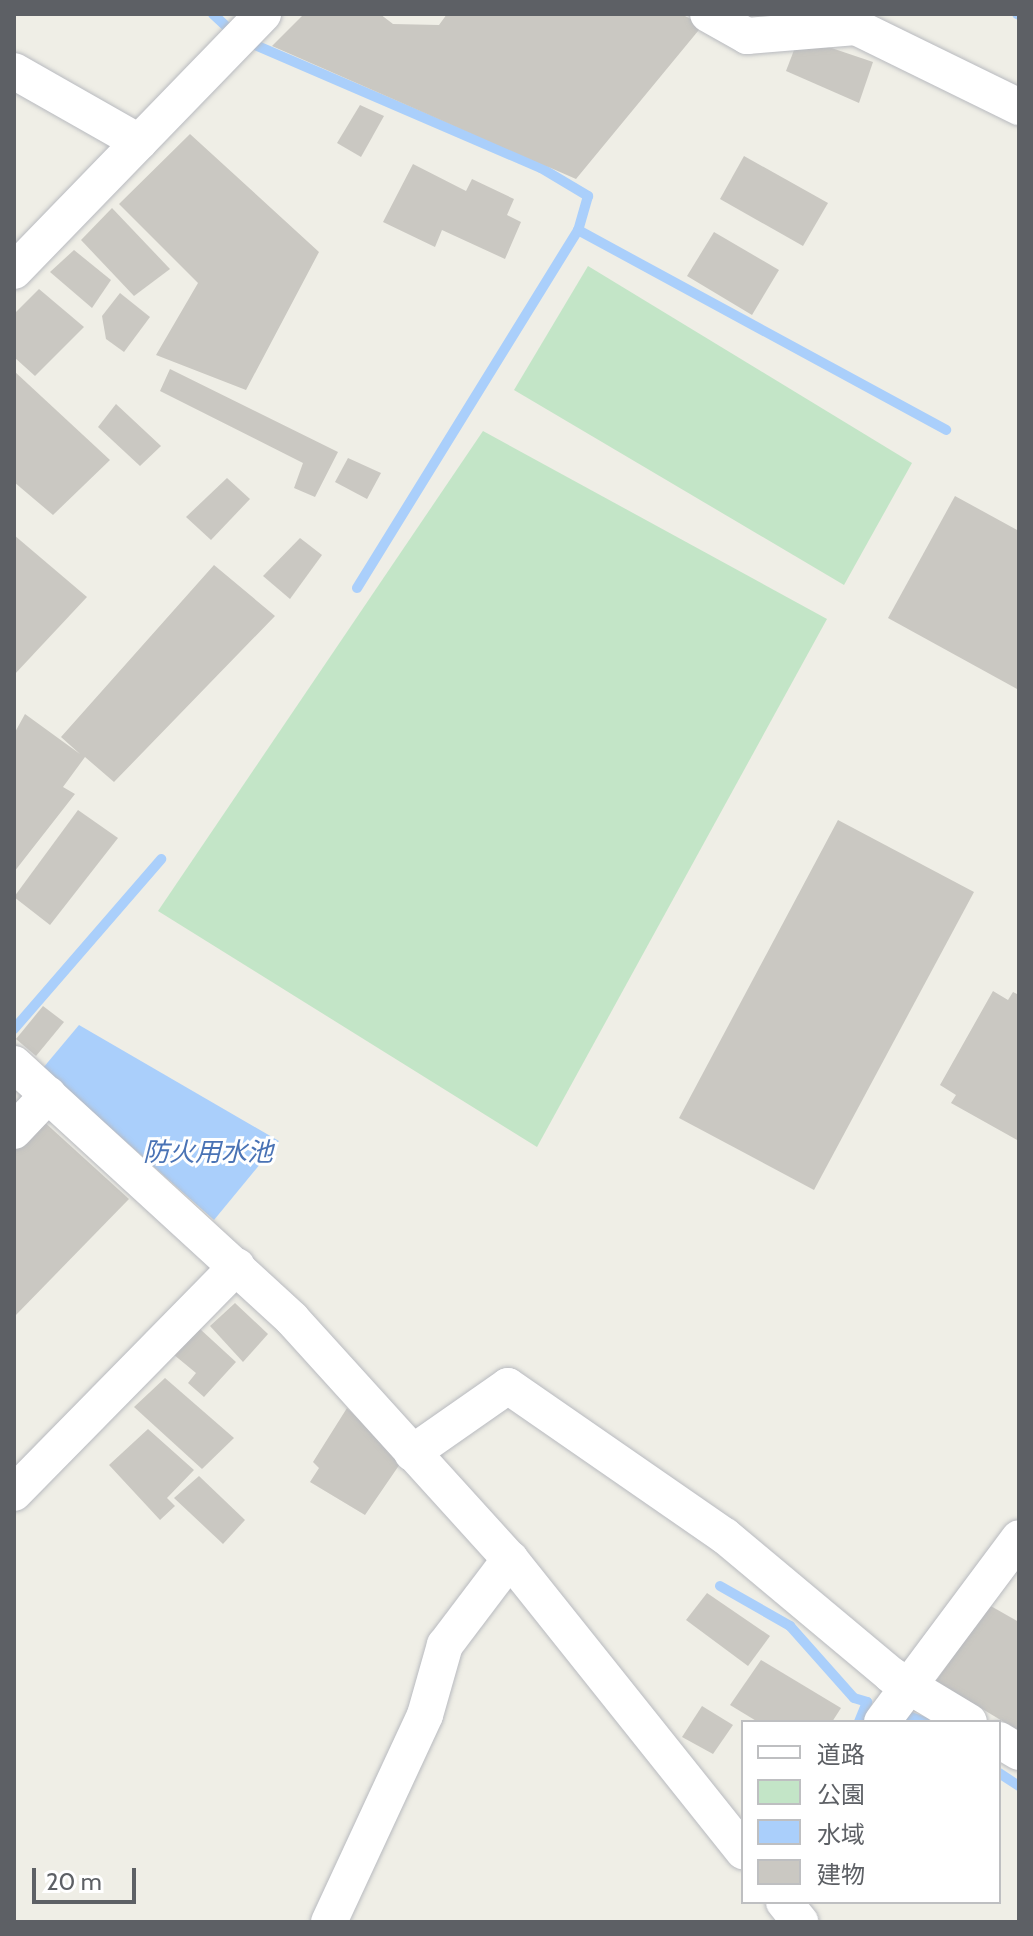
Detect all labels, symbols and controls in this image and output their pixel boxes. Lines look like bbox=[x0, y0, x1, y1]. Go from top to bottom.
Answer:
water label: 防火用水池 bbox=[143, 1137, 273, 1169]
legend bbox=[741, 1720, 1001, 1904]
text: 道路 bbox=[817, 1740, 865, 1769]
text: 公園 bbox=[817, 1780, 865, 1809]
text: 水域 bbox=[817, 1820, 865, 1849]
scale bar bbox=[36, 1852, 140, 1902]
text: 建物 bbox=[817, 1860, 865, 1889]
text: 20 m bbox=[46, 1867, 102, 1896]

